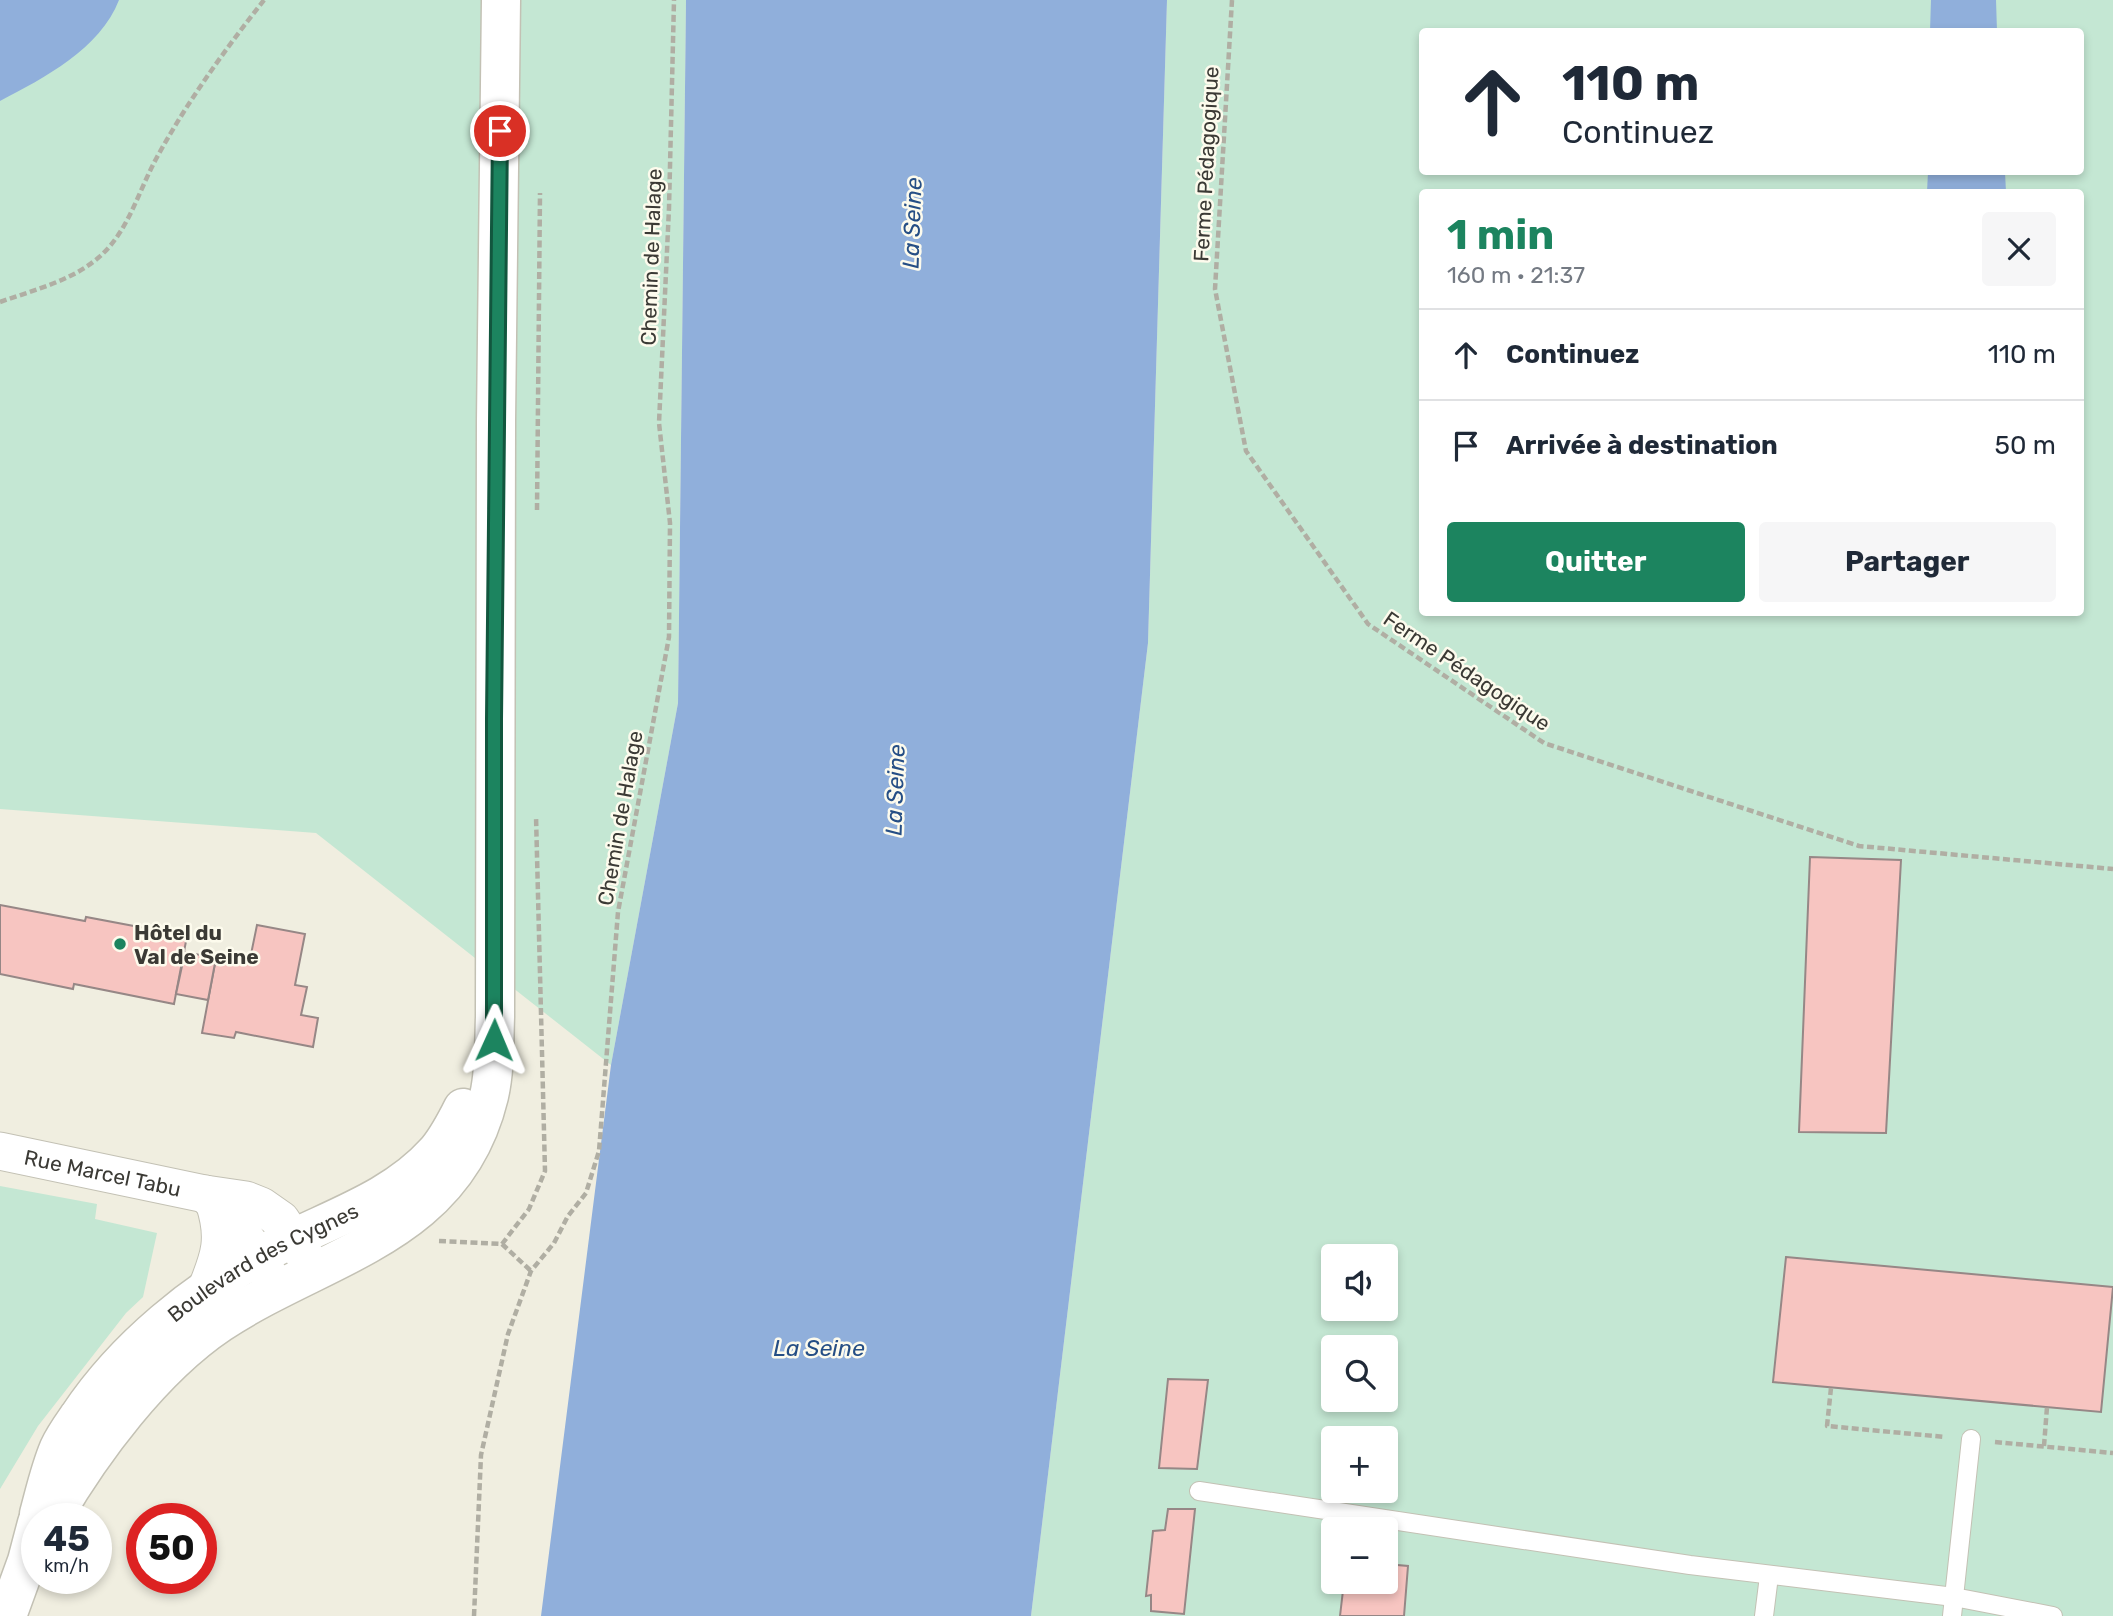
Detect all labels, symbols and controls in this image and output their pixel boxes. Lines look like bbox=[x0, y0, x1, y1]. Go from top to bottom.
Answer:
text: 110 m bbox=[1562, 54, 1699, 112]
icon: ahead bbox=[1447, 56, 1538, 147]
street label: Ferme Pédagogique bbox=[1188, 66, 1224, 262]
pin bbox=[470, 101, 530, 161]
icon: arrive bbox=[481, 112, 519, 150]
text: Continuez bbox=[1562, 113, 1714, 151]
street label: Chemin de Halage bbox=[635, 168, 667, 346]
water label: La Seine bbox=[896, 177, 928, 269]
text: 1 min bbox=[1447, 210, 1554, 260]
button: close bbox=[1982, 212, 2056, 286]
text: 160 m · 21:37 bbox=[1447, 261, 1585, 289]
icon: ahead bbox=[1447, 336, 1485, 374]
text: Continuez bbox=[1506, 339, 1639, 370]
text: 110 m bbox=[1988, 339, 2056, 370]
icon: arrive bbox=[1447, 427, 1485, 465]
text: Arrivée à destination bbox=[1506, 430, 1778, 461]
text: 50 m bbox=[1995, 430, 2056, 461]
button: Quitter bbox=[1447, 522, 1745, 602]
button: Partager bbox=[1759, 522, 2056, 602]
street label: Ferme Pédagogique bbox=[1379, 606, 1555, 736]
street label: Chemin de Halage bbox=[592, 729, 648, 907]
water label: La Seine bbox=[879, 744, 911, 836]
place label: Hôtel du Val de Seine bbox=[134, 920, 259, 969]
marker: Hôtel du Val de Seine bbox=[112, 936, 128, 952]
position arrow bbox=[457, 1003, 531, 1077]
street label: Rue Marcel Tabu bbox=[22, 1144, 183, 1201]
street label: Boulevard des Cygnes bbox=[162, 1197, 362, 1327]
map controls bbox=[1321, 1244, 1398, 1594]
button: sound bbox=[1321, 1244, 1398, 1321]
water label: La Seine bbox=[773, 1334, 865, 1362]
button: search bbox=[1321, 1335, 1398, 1412]
button: + bbox=[1321, 1426, 1398, 1503]
speed limit sign: 50 bbox=[126, 1503, 217, 1594]
button: − bbox=[1321, 1517, 1398, 1594]
text: 45 bbox=[43, 1518, 90, 1560]
text: km/h bbox=[44, 1555, 89, 1577]

